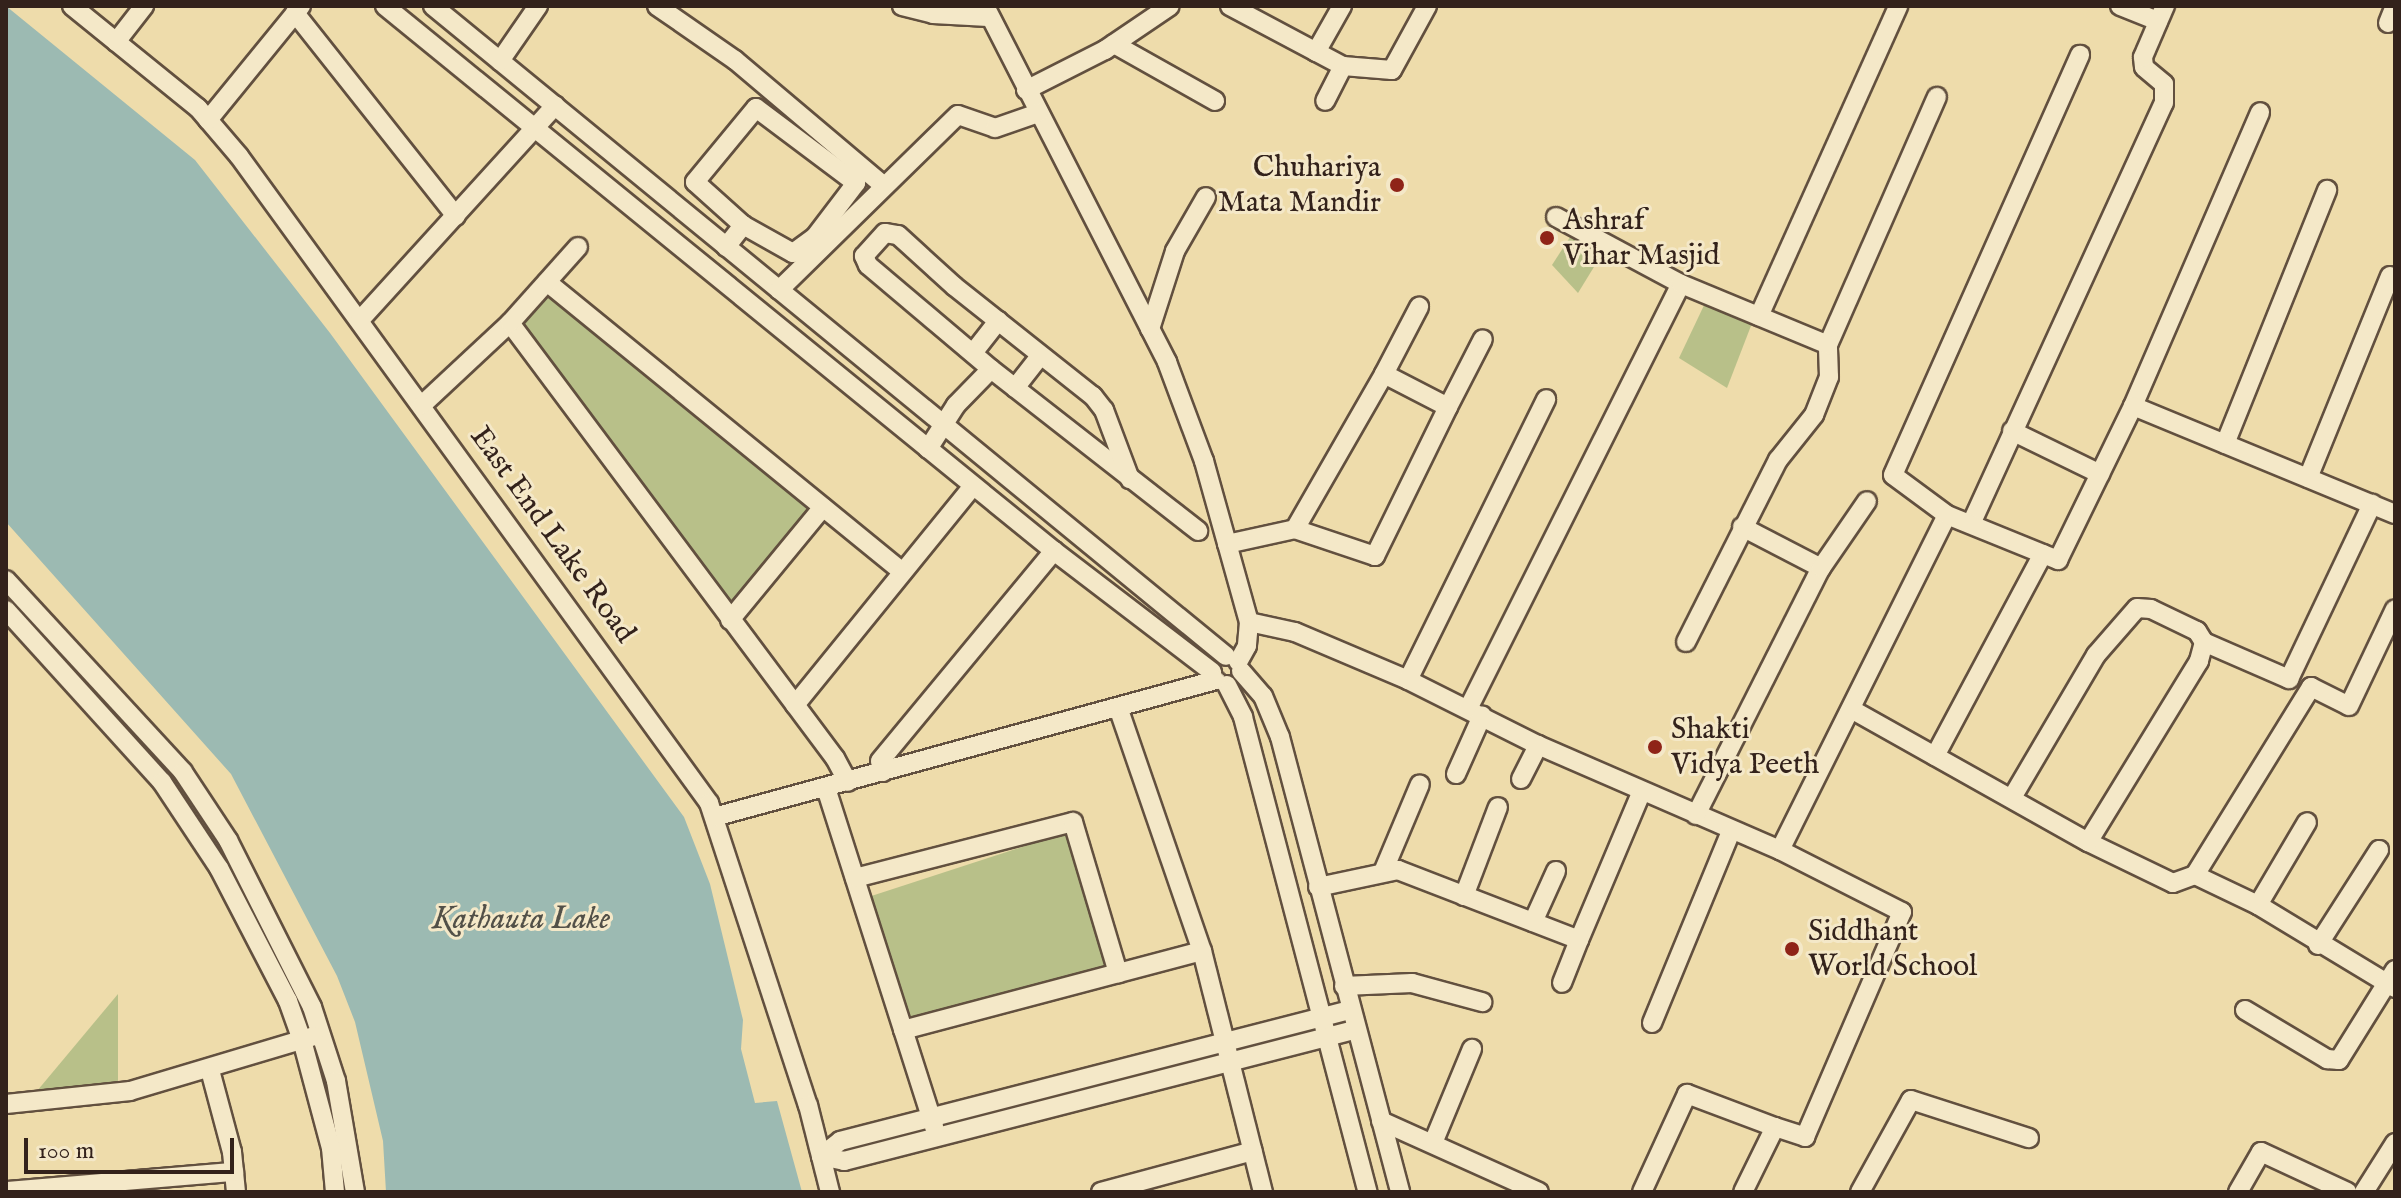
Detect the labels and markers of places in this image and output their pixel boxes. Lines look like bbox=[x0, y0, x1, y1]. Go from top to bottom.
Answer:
place label: Chuhariya Mata Mandir bbox=[1218, 150, 1381, 220]
marker: Chuhariya Mata Mandir bbox=[1388, 176, 1406, 194]
place label: Ashraf Vihar Masjid bbox=[1563, 203, 1720, 274]
marker: Ashraf Vihar Masjid bbox=[1538, 229, 1556, 247]
place label: Shakti Vidya Peeth bbox=[1671, 712, 1819, 782]
marker: Shakti Vidya Peeth bbox=[1646, 738, 1664, 756]
place label: Siddhant World School bbox=[1808, 914, 1977, 984]
marker: Siddhant World School bbox=[1783, 940, 1801, 958]

